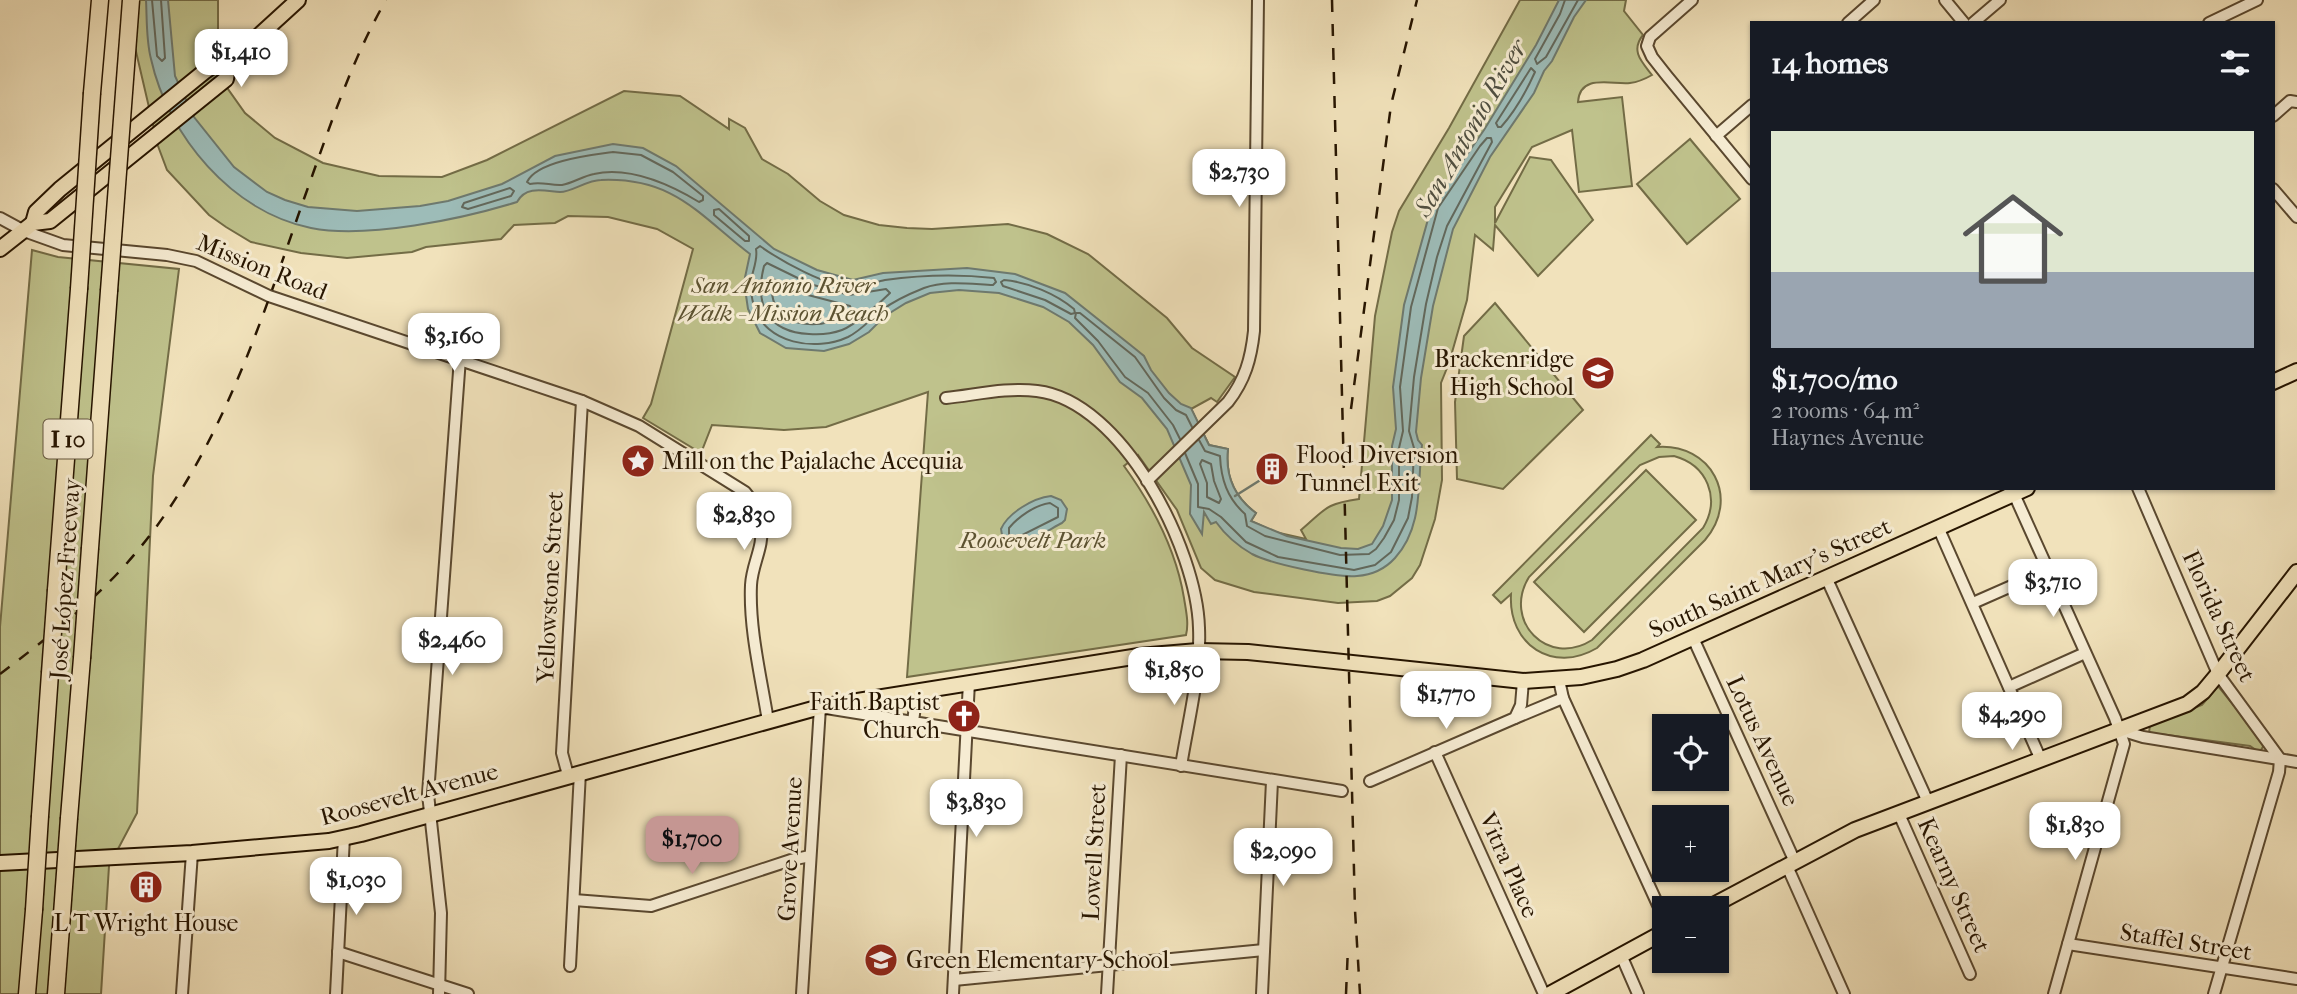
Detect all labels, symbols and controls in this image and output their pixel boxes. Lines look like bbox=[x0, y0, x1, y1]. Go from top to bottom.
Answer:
pin: $1,410 bbox=[184, 29, 298, 89]
water label: San Antonio River bbox=[1407, 32, 1535, 223]
text: $1,410 bbox=[211, 38, 271, 65]
icon: filters bbox=[2216, 44, 2254, 82]
text: 14 homes bbox=[1771, 46, 1888, 81]
pin: $2,730 bbox=[1182, 150, 1296, 209]
text: $2,730 bbox=[1208, 158, 1270, 185]
icon: home bbox=[1950, 176, 2076, 302]
street label: Mission Road bbox=[193, 228, 332, 306]
park label: San Antonio River Walk - Mission Reach bbox=[677, 271, 889, 327]
pin: $3,160 bbox=[397, 314, 511, 373]
text: $3,160 bbox=[424, 322, 484, 349]
place label: Brackenridge High School bbox=[1434, 345, 1574, 401]
school or university icon: Brackenridge High School bbox=[1579, 354, 1617, 392]
text: $1,700/mo bbox=[1771, 362, 1898, 397]
text: 2 rooms · 64 m² bbox=[1771, 397, 1919, 424]
road number: I 10 bbox=[43, 420, 92, 458]
text: Haynes Avenue bbox=[1771, 424, 1924, 451]
place label: Flood Diversion Tunnel Exit bbox=[1296, 441, 1459, 497]
place icon: Mill on the Pajalache Acequia bbox=[619, 442, 657, 480]
place label: Mill on the Pajalache Acequia bbox=[662, 447, 964, 475]
building icon: Flood Diversion Tunnel Exit bbox=[1253, 450, 1291, 488]
street label: José López Freeway bbox=[44, 476, 86, 683]
street label: Yellowstone Street bbox=[531, 490, 569, 685]
pin: $2,830 bbox=[687, 492, 801, 552]
text: $2,830 bbox=[713, 501, 775, 528]
street label: South Saint Mary's Street bbox=[1645, 512, 1896, 644]
park label: Roosevelt Park bbox=[958, 526, 1106, 554]
street label: Florida Street bbox=[2176, 546, 2262, 686]
pin: $3,710 bbox=[1996, 560, 2110, 619]
text: $3,710 bbox=[2024, 568, 2082, 595]
pin: $2,460 bbox=[395, 618, 509, 677]
text: $2,460 bbox=[418, 626, 486, 653]
pin: $1,850 bbox=[1117, 648, 1231, 707]
text: $1,850 bbox=[1144, 656, 1204, 683]
pin: $1,770 bbox=[1389, 672, 1503, 731]
street label: Lotus Avenue bbox=[1721, 672, 1805, 811]
text: $1,770 bbox=[1416, 680, 1476, 707]
place label: Faith Baptist Church bbox=[809, 688, 941, 744]
pin: $4,290 bbox=[1955, 692, 2069, 752]
church icon: Faith Baptist Church bbox=[945, 697, 983, 735]
text: $4,290 bbox=[1978, 701, 2046, 728]
map controls bbox=[1652, 714, 1729, 973]
button: locate bbox=[1652, 714, 1729, 791]
street label: Roosevelt Avenue bbox=[317, 757, 501, 831]
street label: Grove Avenue bbox=[772, 776, 808, 922]
pin: $3,830 bbox=[919, 780, 1033, 839]
street label: Lowell Street bbox=[1076, 782, 1112, 921]
text: $3,830 bbox=[946, 788, 1006, 815]
pin: $1,830 bbox=[2018, 802, 2132, 862]
button: + bbox=[1652, 805, 1729, 882]
street label: Vitra Place bbox=[1473, 807, 1545, 922]
text: $1,830 bbox=[2045, 811, 2105, 838]
street label: Kearny Street bbox=[1912, 813, 1996, 957]
pin: $1,700 bbox=[635, 816, 749, 876]
text: $1,700 bbox=[662, 825, 722, 852]
pin: $2,090 bbox=[1226, 828, 1340, 888]
text: $2,090 bbox=[1250, 837, 1316, 864]
pin: $1,030 bbox=[299, 858, 413, 917]
text: $1,030 bbox=[326, 866, 386, 893]
building icon: L T Wright House bbox=[127, 868, 165, 906]
button: − bbox=[1652, 896, 1729, 973]
place label: L T Wright House bbox=[54, 909, 239, 937]
street label: Staffel Street bbox=[2118, 918, 2254, 966]
school or university icon: Green Elementary School bbox=[862, 941, 900, 979]
place label: Green Elementary School bbox=[906, 946, 1170, 974]

